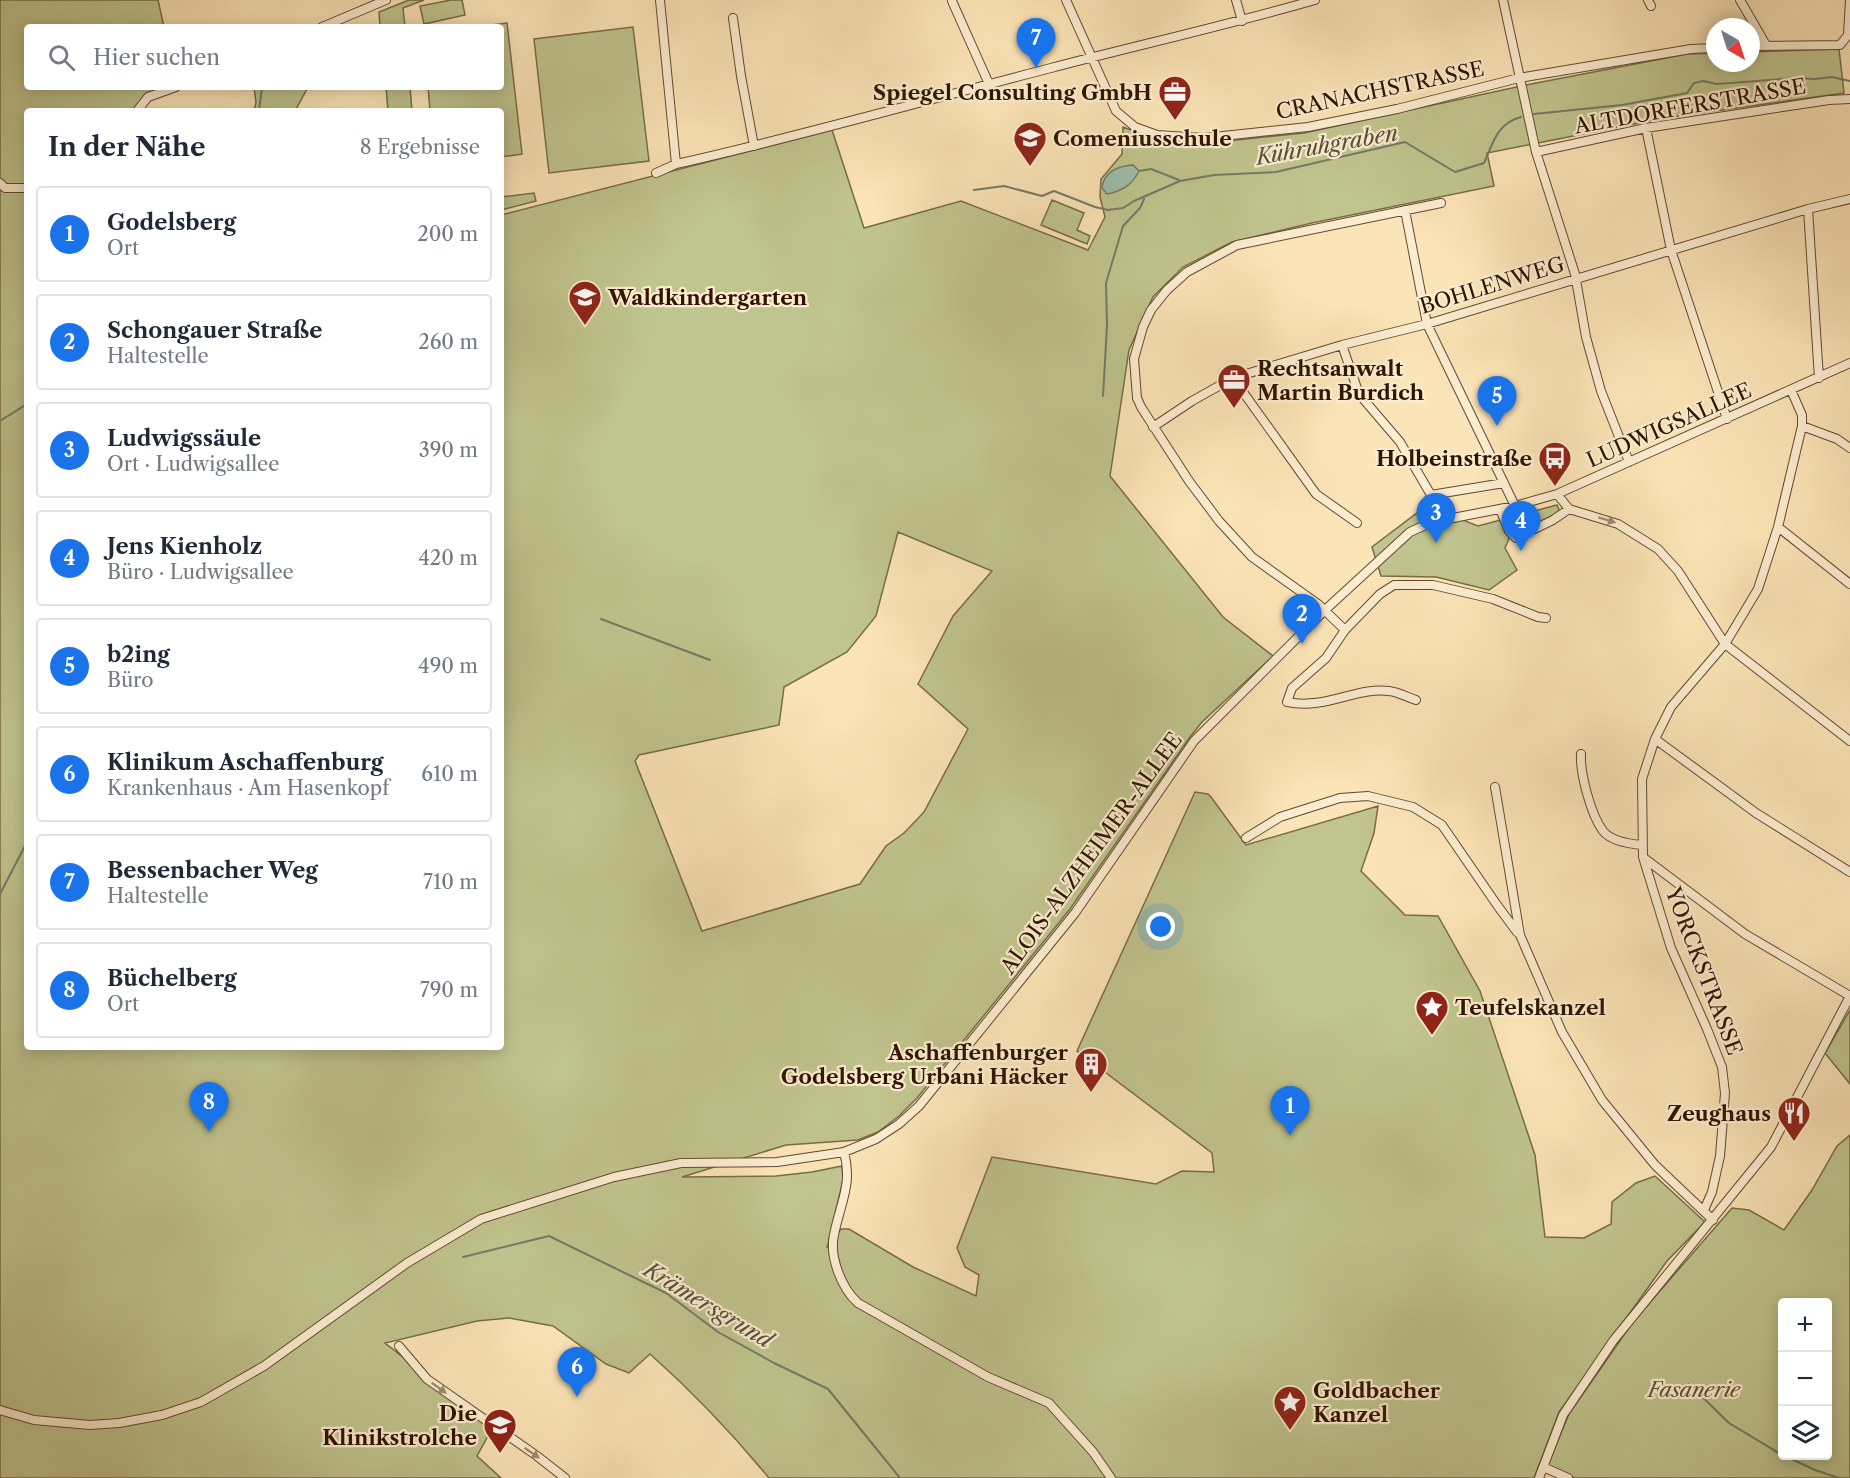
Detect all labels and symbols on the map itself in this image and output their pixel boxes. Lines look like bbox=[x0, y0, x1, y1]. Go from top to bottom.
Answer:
north arrow bbox=[1706, 18, 1760, 72]
pin: 7 bbox=[1016, 19, 1056, 68]
street label: CRANACHSTRASSE bbox=[1274, 56, 1486, 124]
street label: ALTDORFERSTRASSE bbox=[1571, 73, 1808, 139]
office icon: Spiegel Consulting GmbH bbox=[1157, 74, 1193, 121]
place label: Spiegel Consulting GmbH bbox=[873, 80, 1152, 105]
water label: Kühruhgraben bbox=[1252, 119, 1400, 171]
school or university icon: Comeniusschule bbox=[1012, 120, 1048, 167]
place label: Comeniusschule bbox=[1053, 126, 1232, 151]
street label: BOHLENWEG bbox=[1417, 251, 1567, 319]
school or university icon: Waldkindergarten bbox=[567, 279, 603, 326]
place label: Waldkindergarten bbox=[607, 285, 808, 310]
place label: Rechtsanwalt Martin Burdich bbox=[1257, 356, 1425, 405]
office icon: Rechtsanwalt Martin Burdich bbox=[1216, 362, 1252, 409]
pin: 5 bbox=[1478, 376, 1516, 426]
street label: LUDWIGSALLEE bbox=[1583, 377, 1755, 473]
bus stop icon: Holbeinstraße bbox=[1537, 440, 1573, 487]
place label: Holbeinstraße bbox=[1376, 446, 1532, 471]
pin: 3 bbox=[1416, 494, 1456, 543]
pin: 4 bbox=[1502, 502, 1540, 551]
one-way arrow bbox=[1598, 516, 1616, 526]
pin: 2 bbox=[1282, 594, 1322, 644]
street label: ALOIS-ALZHEIMER-ALLEE bbox=[994, 727, 1187, 979]
street label: YORCKSTRASSE bbox=[1660, 883, 1748, 1058]
your location bbox=[1146, 912, 1175, 941]
place icon: Teufelskanzel bbox=[1414, 989, 1450, 1036]
place label: Teufelskanzel bbox=[1455, 995, 1606, 1020]
place label: Aschaffenburger Godelsberg Urbani Häcker bbox=[781, 1040, 1069, 1089]
building icon: Aschaffenburger Godelsberg Urbani Häcker bbox=[1073, 1046, 1109, 1093]
pin: 8 bbox=[190, 1082, 228, 1132]
pin: 1 bbox=[1270, 1086, 1310, 1136]
restaurant icon: Zeughaus bbox=[1776, 1095, 1812, 1142]
place label: Zeughaus bbox=[1667, 1101, 1771, 1126]
water label: Krämersgrund bbox=[637, 1255, 779, 1355]
pin: 6 bbox=[558, 1348, 596, 1397]
park label: Fasanerie bbox=[1646, 1377, 1741, 1402]
place label: Goldbacher Kanzel bbox=[1313, 1378, 1441, 1427]
one-way arrow bbox=[430, 1382, 446, 1394]
place icon: Goldbacher Kanzel bbox=[1272, 1384, 1308, 1431]
place label: Die Klinikstrolche bbox=[322, 1401, 477, 1450]
school or university icon: Die Klinikstrolche bbox=[482, 1407, 518, 1454]
one-way arrow bbox=[524, 1447, 540, 1459]

